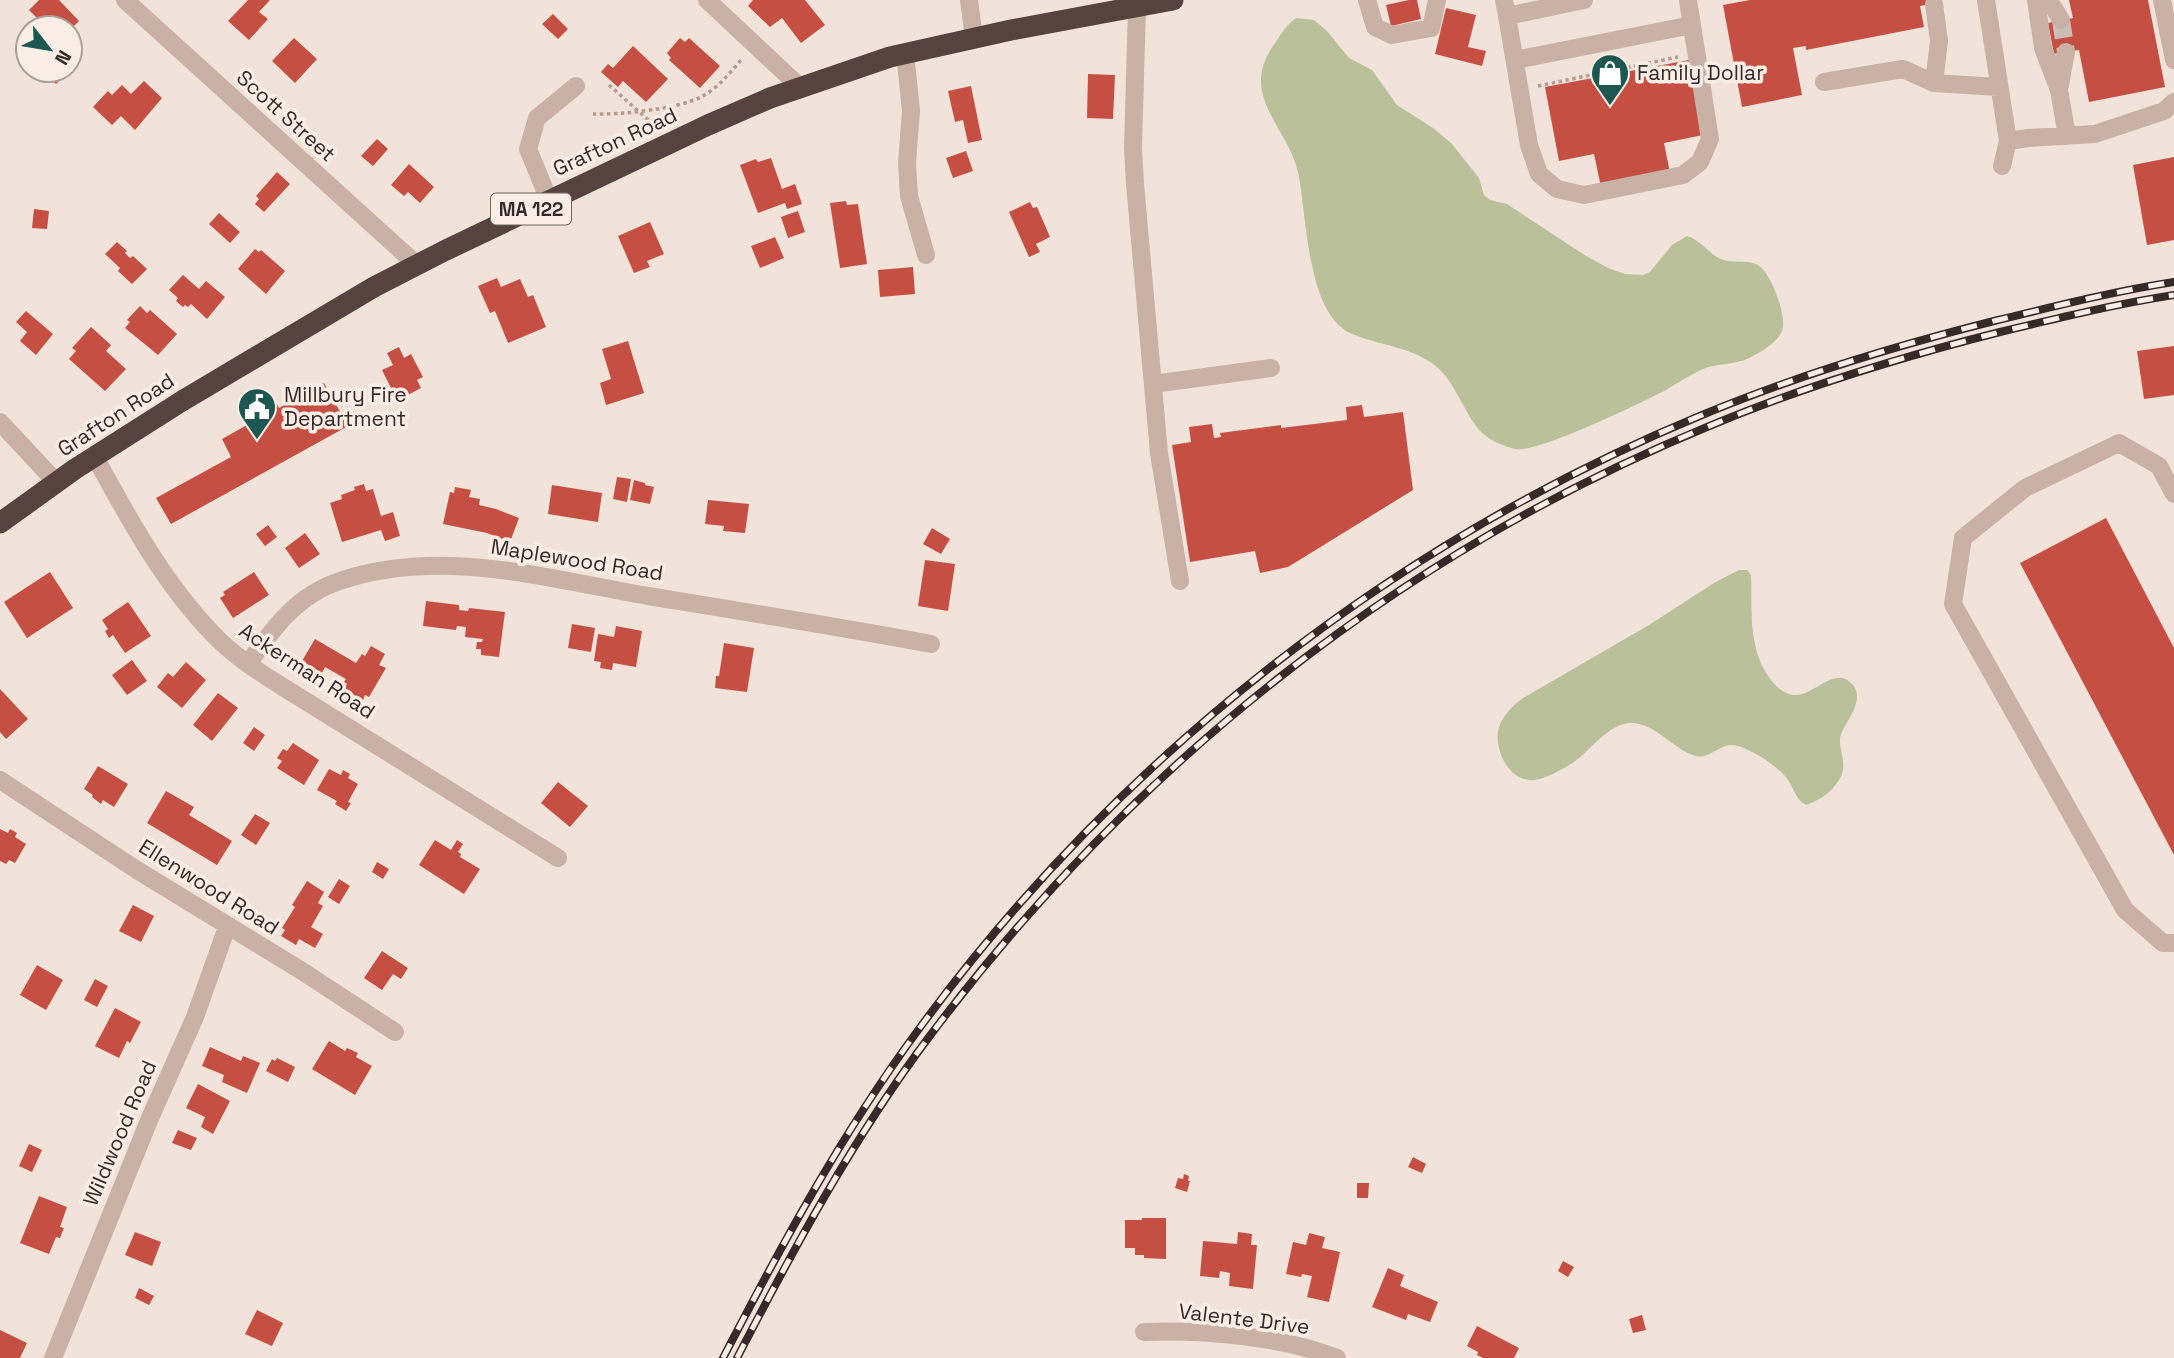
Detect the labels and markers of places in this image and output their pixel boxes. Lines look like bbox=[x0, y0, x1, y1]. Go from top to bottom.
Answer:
shop icon: Family Dollar bbox=[1589, 52, 1631, 107]
place label: Family Dollar bbox=[1637, 59, 1764, 86]
place label: Millbury Fire Department bbox=[284, 381, 407, 432]
public building icon: Millbury Fire Department bbox=[236, 386, 278, 441]

